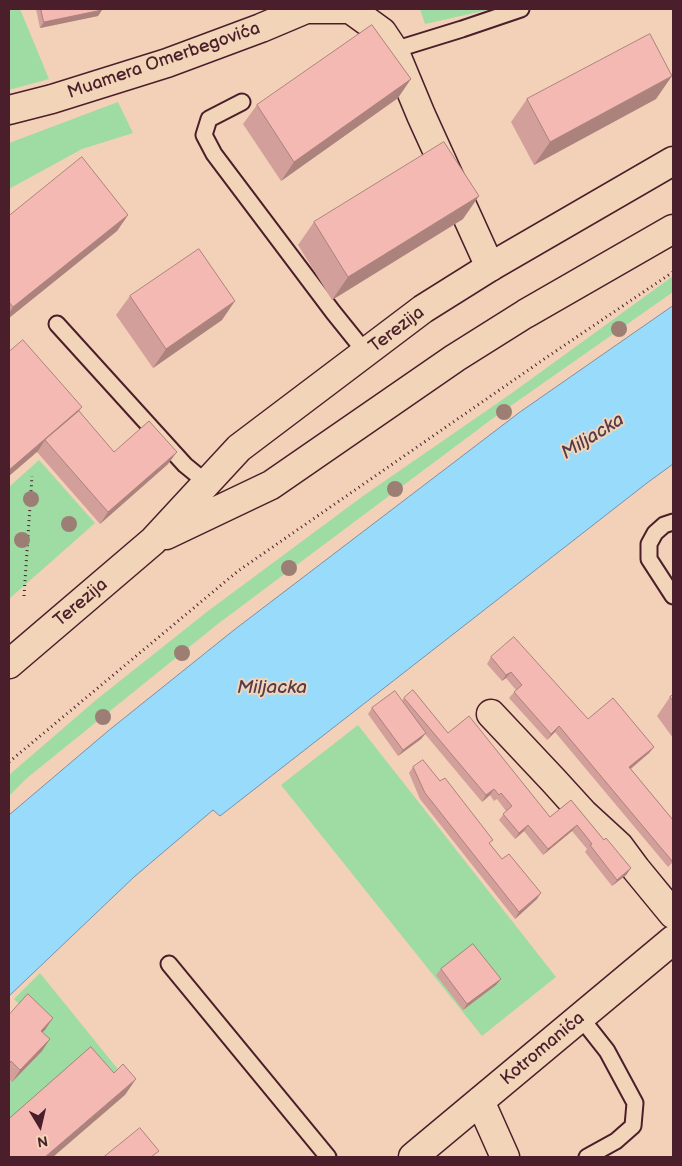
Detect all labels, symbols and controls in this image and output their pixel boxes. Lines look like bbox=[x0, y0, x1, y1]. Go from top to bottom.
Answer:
street label: Muamera Omerbegovića bbox=[65, 18, 263, 104]
street label: Terezija bbox=[365, 302, 429, 358]
water label: Miljacka bbox=[557, 409, 629, 465]
street label: Terezija bbox=[50, 574, 112, 632]
water label: Miljacka bbox=[237, 677, 307, 699]
street label: Kotromanića bbox=[497, 1008, 589, 1090]
north arrow bbox=[15, 1101, 65, 1151]
text: N bbox=[36, 1132, 49, 1151]

